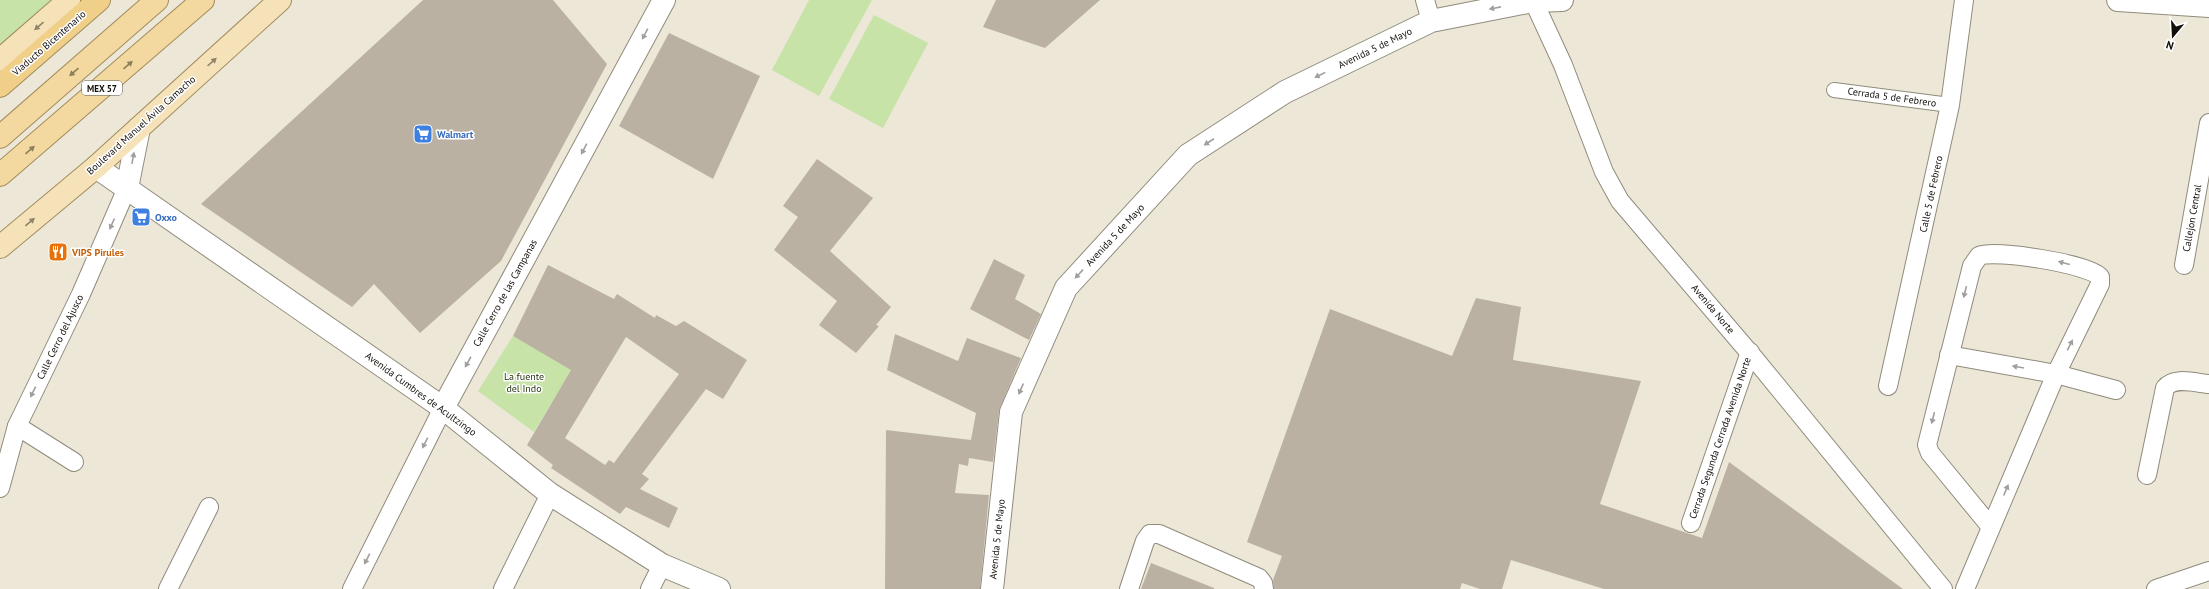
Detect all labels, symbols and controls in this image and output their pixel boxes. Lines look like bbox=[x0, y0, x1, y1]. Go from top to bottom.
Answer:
one-way arrow bbox=[1489, 6, 1501, 12]
street label: Viaducto Bicentenario bbox=[9, 7, 89, 79]
north arrow bbox=[2153, 16, 2193, 56]
one-way arrow bbox=[34, 21, 45, 30]
street label: Avenida 5 de Mayo bbox=[1336, 25, 1414, 71]
one-way arrow bbox=[642, 29, 649, 40]
text: N bbox=[2164, 38, 2176, 53]
one-way arrow bbox=[207, 58, 216, 67]
one-way arrow bbox=[123, 61, 134, 70]
one-way arrow bbox=[69, 67, 80, 76]
one-way arrow bbox=[1314, 72, 1326, 78]
street label: Boulevard Manuel Ávila Camacho bbox=[84, 73, 198, 177]
road number: MEX 57 bbox=[82, 81, 122, 95]
street label: Cerrada 5 de Febrero bbox=[1847, 84, 1937, 110]
supermarket icon: Walmart bbox=[412, 123, 434, 145]
place label: Walmart bbox=[437, 128, 474, 141]
one-way arrow bbox=[1204, 138, 1214, 146]
one-way arrow bbox=[580, 143, 587, 155]
one-way arrow bbox=[24, 145, 35, 154]
one-way arrow bbox=[131, 152, 137, 164]
street label: Calle 5 de Febrero bbox=[1917, 154, 1945, 234]
street label: Callejon Central bbox=[2180, 183, 2204, 253]
street label: Avenida 5 de Mayo bbox=[1083, 201, 1147, 269]
supermarket icon: Oxxo bbox=[130, 206, 152, 228]
place label: Oxxo bbox=[155, 211, 178, 224]
one-way arrow bbox=[25, 217, 35, 226]
one-way arrow bbox=[109, 218, 115, 230]
street label: Calle Cerro de las Campanas bbox=[470, 237, 540, 349]
restaurant icon: VIPS Pirules bbox=[47, 241, 69, 263]
place label: VIPS Pirules bbox=[71, 246, 124, 259]
one-way arrow bbox=[2058, 260, 2070, 266]
one-way arrow bbox=[1074, 269, 1084, 279]
street label: Avenida Norte bbox=[1689, 282, 1737, 336]
one-way arrow bbox=[1962, 286, 1968, 298]
street label: Calle Cerro del Ajusco bbox=[34, 292, 86, 382]
one-way arrow bbox=[2067, 340, 2073, 351]
street label: Avenida Cumbres de Acultzingo bbox=[363, 349, 479, 439]
street label: Cerrada Segunda Cerrada Avenida Norte bbox=[1686, 355, 1754, 521]
one-way arrow bbox=[465, 356, 472, 367]
one-way arrow bbox=[2012, 364, 2024, 370]
park label: La fuente del Indo bbox=[504, 370, 544, 395]
one-way arrow bbox=[1018, 384, 1024, 395]
one-way arrow bbox=[30, 387, 36, 398]
one-way arrow bbox=[1930, 412, 1936, 424]
one-way arrow bbox=[422, 437, 429, 449]
one-way arrow bbox=[2003, 484, 2009, 495]
street label: Avenida 5 de Mayo bbox=[986, 498, 1008, 580]
one-way arrow bbox=[364, 553, 370, 565]

